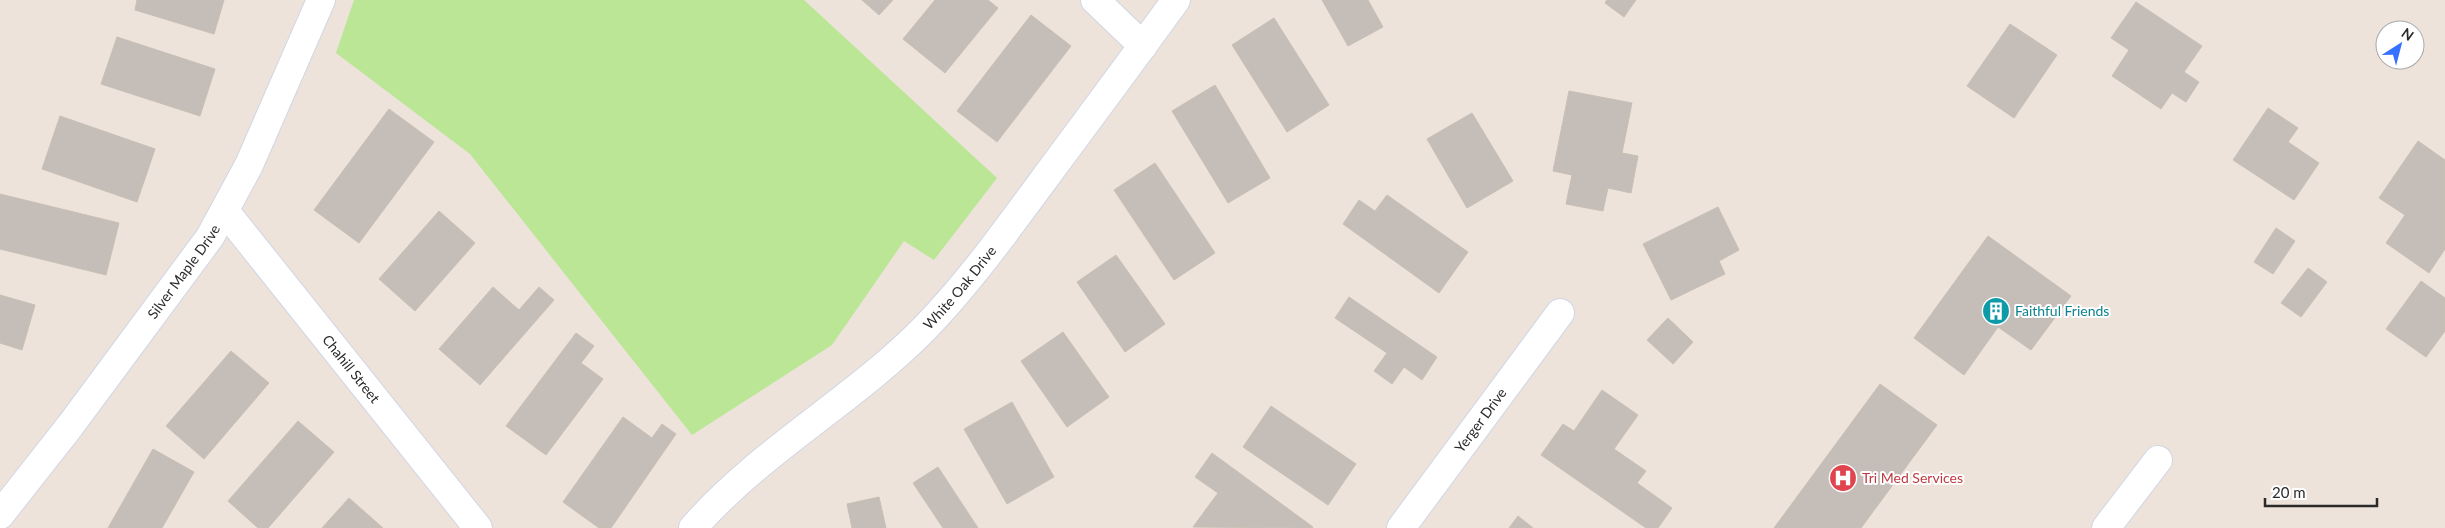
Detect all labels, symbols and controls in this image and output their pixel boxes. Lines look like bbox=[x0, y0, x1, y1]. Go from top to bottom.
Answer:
north arrow bbox=[2375, 20, 2425, 70]
text: N bbox=[2399, 24, 2417, 44]
street label: Silver Maple Drive bbox=[143, 221, 223, 322]
street label: White Oak Drive bbox=[919, 242, 999, 333]
building icon: Faithful Friends bbox=[1981, 296, 2011, 326]
place label: Faithful Friends bbox=[2015, 302, 2109, 319]
street label: Chahill Street bbox=[319, 331, 384, 406]
street label: Yerger Drive bbox=[1451, 384, 1510, 456]
hospital icon: Tri Med Services bbox=[1828, 463, 1858, 493]
place label: Tri Med Services bbox=[1862, 469, 1963, 486]
scale bar bbox=[2265, 476, 2378, 508]
text: 20 m bbox=[2272, 483, 2306, 501]

